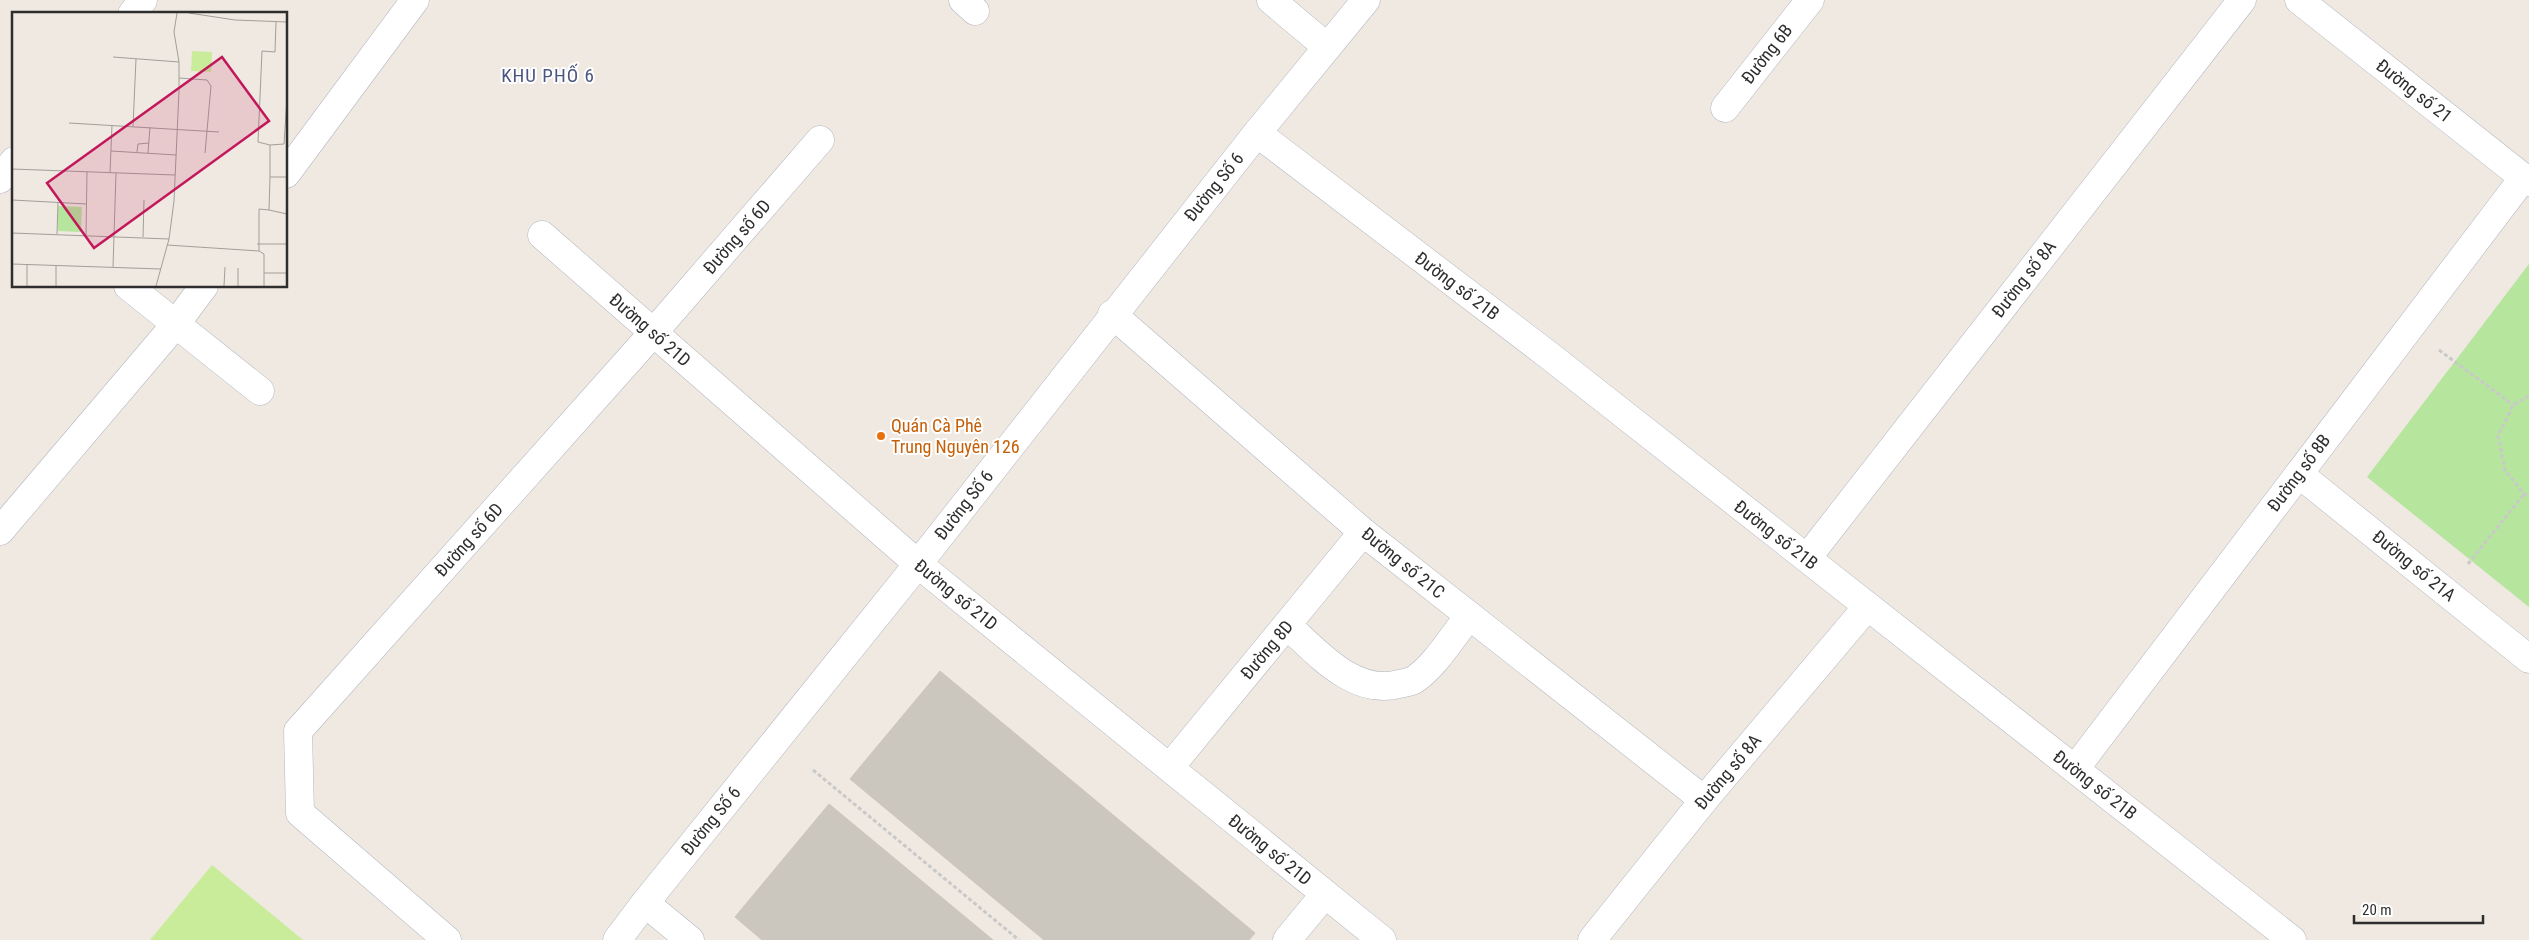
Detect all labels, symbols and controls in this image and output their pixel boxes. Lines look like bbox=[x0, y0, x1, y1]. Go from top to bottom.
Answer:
inset map bbox=[12, 12, 288, 288]
street label: Đường 6B bbox=[1737, 20, 1796, 88]
street label: Đường số 21 bbox=[2372, 55, 2456, 127]
district label: KHU PHỐ 6 bbox=[501, 63, 595, 87]
street label: Đường Số 6 bbox=[1179, 148, 1248, 225]
street label: Đường số 6D bbox=[699, 195, 775, 278]
street label: Đường số 8A bbox=[1987, 236, 2061, 321]
street label: Đường số 21B bbox=[1411, 247, 1504, 324]
street label: Đường số 21D bbox=[605, 289, 695, 371]
place label: Quán Cà Phê Trung Nguyên 126 bbox=[891, 415, 1020, 457]
marker: Quán Cà Phê Trung Nguyên 126 bbox=[875, 430, 887, 442]
street label: Đường số 8B bbox=[2263, 430, 2334, 515]
street label: Đường Số 6 bbox=[930, 466, 997, 544]
street label: Đường số 21B bbox=[1730, 495, 1822, 574]
street label: Đường số 6D bbox=[430, 499, 507, 581]
street label: Đường số 21C bbox=[1358, 523, 1449, 602]
street label: Đường số 21A bbox=[2369, 526, 2461, 606]
street label: Đường số 21D bbox=[911, 555, 1002, 634]
street label: Đường 8D bbox=[1236, 616, 1297, 683]
street label: Đường số 8A bbox=[1690, 729, 1766, 814]
street label: Đường số 21B bbox=[2049, 745, 2141, 824]
street label: Đường Số 6 bbox=[676, 782, 745, 859]
street label: Đường số 21D bbox=[1225, 810, 1316, 889]
scale bar bbox=[2354, 892, 2483, 924]
text: 20 m bbox=[2362, 901, 2392, 919]

